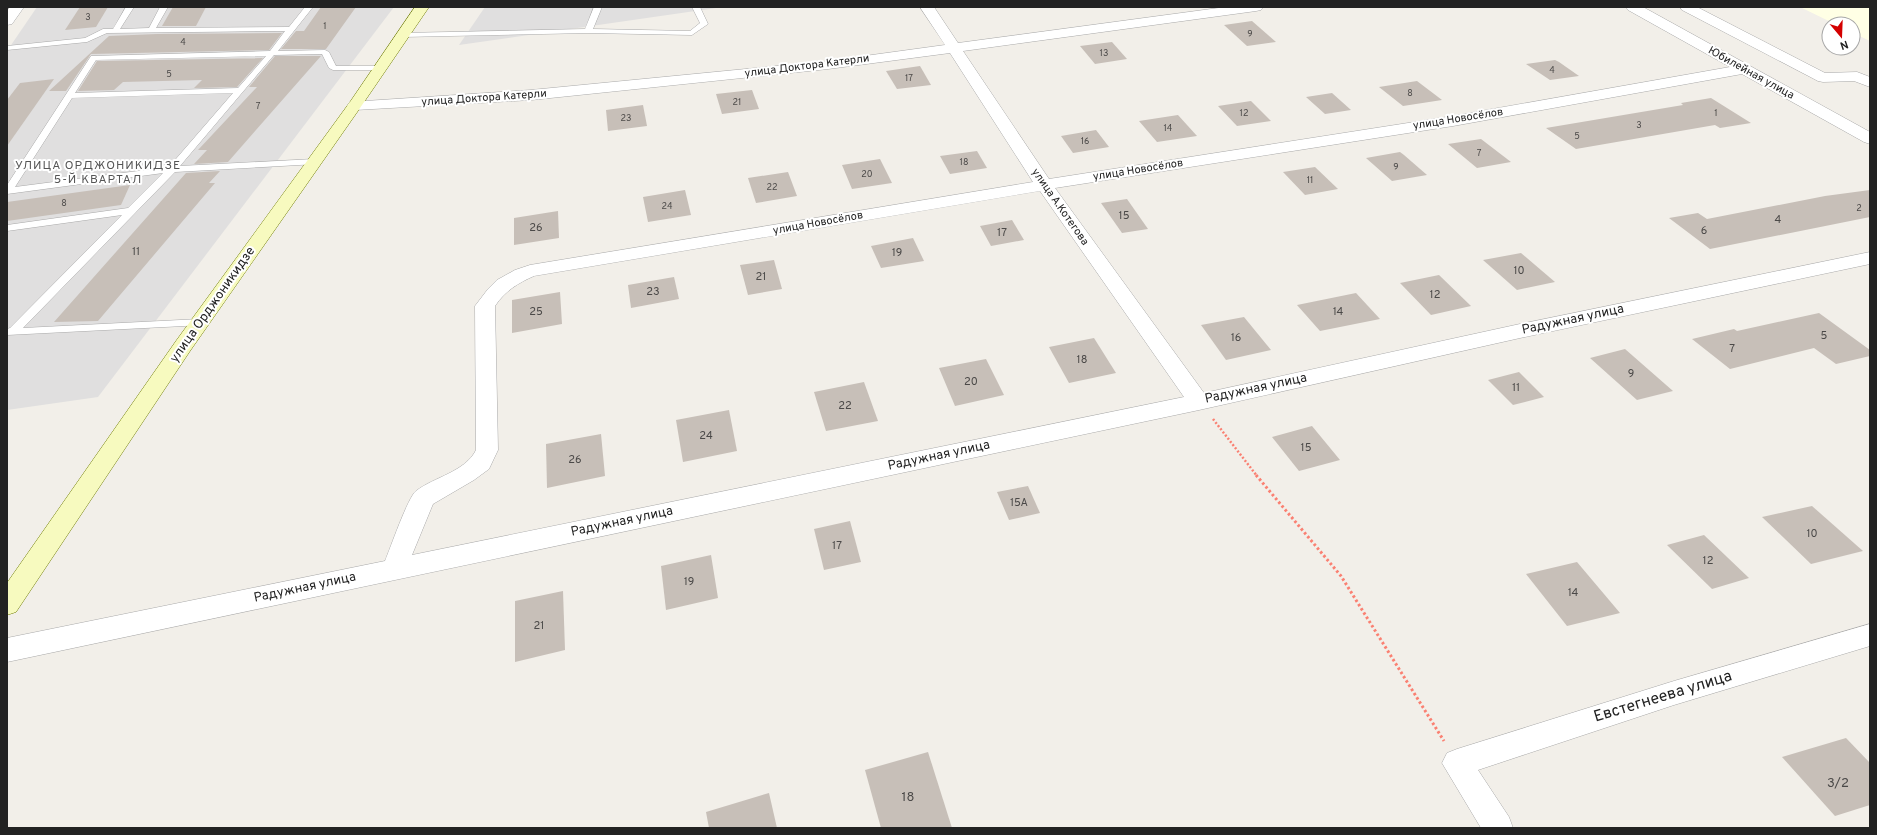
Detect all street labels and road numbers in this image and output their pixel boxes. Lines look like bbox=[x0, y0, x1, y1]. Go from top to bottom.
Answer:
street label: Юбилейная улица bbox=[1705, 44, 1797, 103]
street label: улица Доктора Катерли bbox=[744, 51, 870, 81]
street label: улица Доктора Катерли bbox=[421, 87, 547, 109]
street label: улица Новосёлов bbox=[1412, 105, 1504, 133]
street label: улица Новосёлов bbox=[1092, 156, 1184, 184]
street label: улица А.Котегова bbox=[1028, 166, 1092, 248]
street label: улица Новосёлов bbox=[772, 208, 864, 238]
street label: улица Орджоникидзе bbox=[167, 244, 259, 366]
street label: Радужная улица bbox=[1521, 301, 1625, 339]
street label: Радужная улица bbox=[1204, 370, 1308, 408]
street label: Радужная улица bbox=[887, 437, 991, 475]
street label: Радужная улица bbox=[570, 503, 674, 541]
street label: Радужная улица bbox=[253, 569, 357, 607]
street label: Евстегнеева улица bbox=[1591, 666, 1735, 728]

